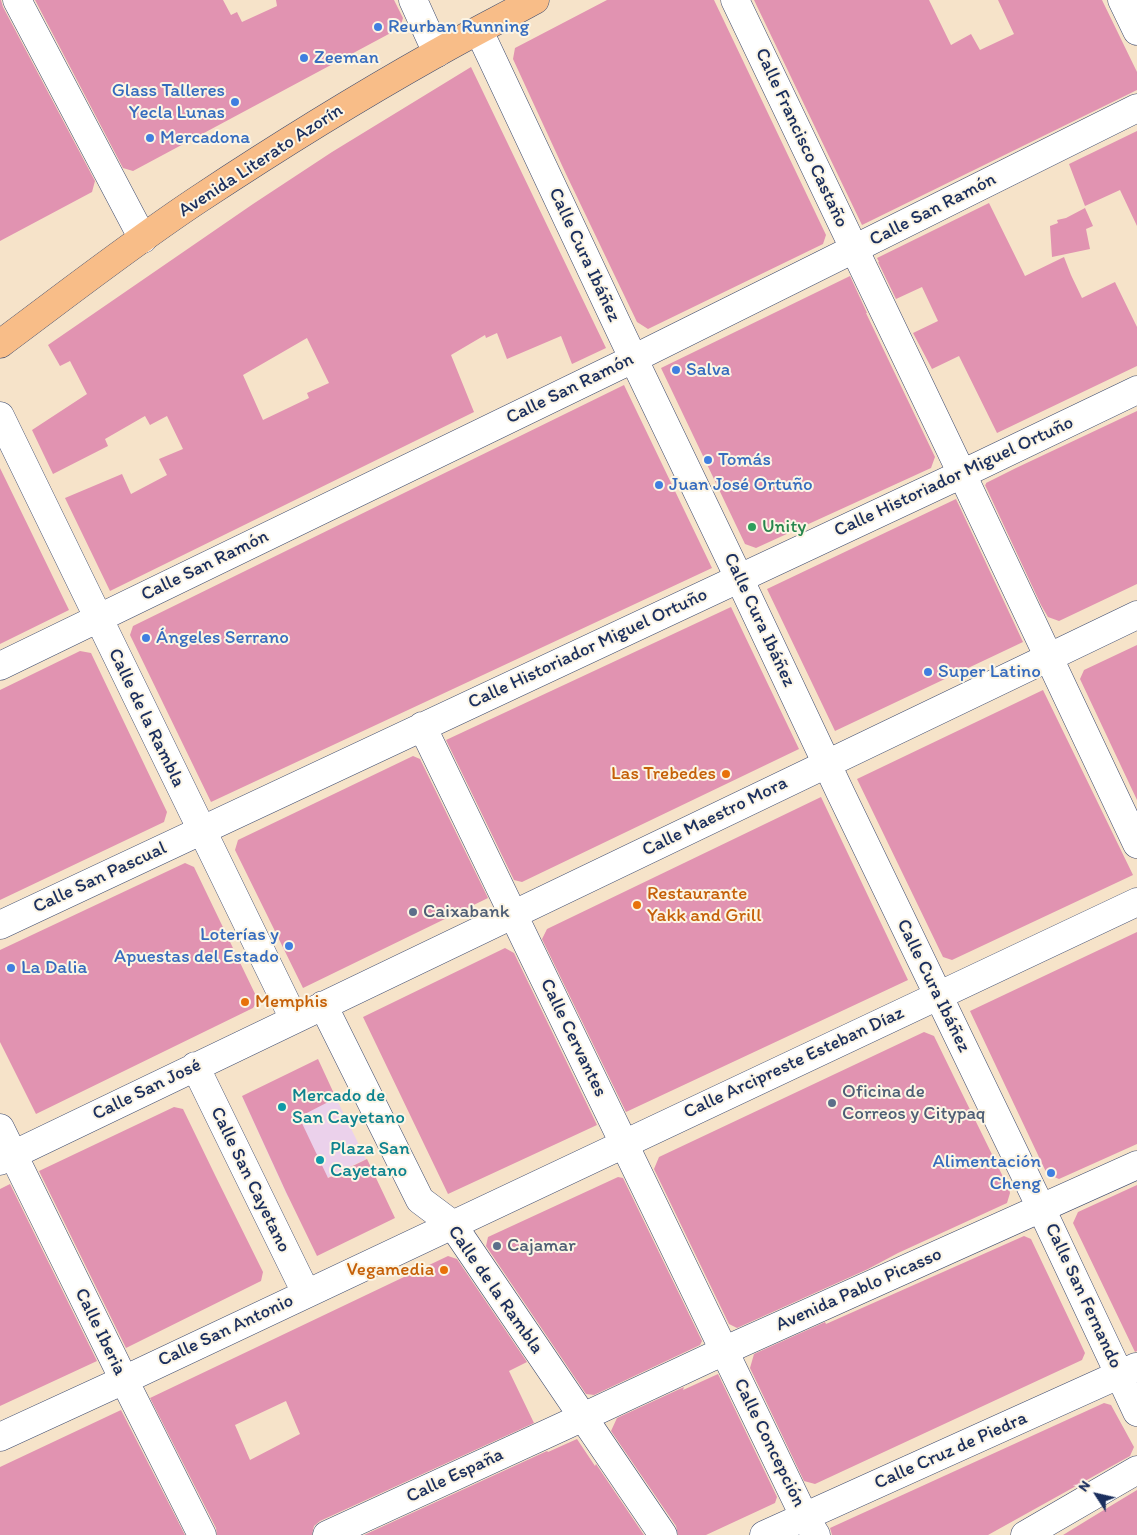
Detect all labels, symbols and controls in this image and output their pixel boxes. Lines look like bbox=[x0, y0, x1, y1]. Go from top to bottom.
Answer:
place label: Reurban Running bbox=[388, 16, 529, 38]
marker: Reurban Running bbox=[372, 21, 384, 33]
street label: Calle Francisco Castaño bbox=[749, 45, 853, 231]
place label: Zeeman bbox=[314, 47, 379, 69]
marker: Zeeman bbox=[298, 52, 310, 64]
place label: Glass Talleres Yecla Lunas bbox=[112, 80, 225, 124]
marker: Glass Talleres Yecla Lunas bbox=[229, 96, 241, 108]
street label: Avenida Literato Azorín bbox=[175, 99, 347, 223]
place label: Mercadona bbox=[160, 127, 250, 149]
marker: Mercadona bbox=[144, 132, 156, 144]
street label: Calle San Ramón bbox=[866, 168, 1000, 252]
street label: Calle Cura Ibáñez bbox=[543, 184, 625, 326]
street label: Calle San Ramón bbox=[503, 348, 637, 430]
place label: Salva bbox=[686, 359, 730, 381]
marker: Salva bbox=[670, 364, 682, 376]
street label: Calle Historiador Miguel Ortuño bbox=[831, 411, 1077, 543]
place label: Tomás bbox=[718, 449, 771, 471]
marker: Tomás bbox=[702, 454, 714, 466]
place label: Juan José Ortuño bbox=[669, 474, 813, 496]
marker: Juan José Ortuño bbox=[653, 479, 665, 491]
place label: Unity bbox=[762, 516, 806, 538]
marker: Unity bbox=[746, 521, 758, 533]
street label: Calle San Ramón bbox=[138, 525, 272, 607]
street label: Calle Cura Ibáñez bbox=[718, 549, 800, 691]
street label: Calle Historiador Miguel Ortuño bbox=[465, 583, 711, 715]
place label: Ángeles Serrano bbox=[156, 627, 289, 649]
marker: Ángeles Serrano bbox=[140, 632, 152, 644]
street label: Calle de la Rambla bbox=[103, 645, 189, 791]
place label: Super Latino bbox=[938, 661, 1041, 683]
marker: Super Latino bbox=[922, 666, 934, 678]
place label: Las Trebedes bbox=[611, 763, 716, 785]
marker: Las Trebedes bbox=[720, 768, 732, 780]
street label: Calle Maestro Mora bbox=[639, 772, 791, 862]
street label: Calle San Pascual bbox=[30, 837, 170, 919]
place label: Restaurante Yakk and Grill bbox=[647, 883, 762, 927]
marker: Restaurante Yakk and Grill bbox=[631, 899, 643, 911]
place label: Caixabank bbox=[423, 901, 510, 923]
marker: Caixabank bbox=[407, 906, 419, 918]
street label: Calle Cura Ibáñez bbox=[891, 916, 975, 1056]
place label: Loterías y Apuestas del Estado bbox=[114, 924, 279, 968]
marker: Loterías y Apuestas del Estado bbox=[283, 940, 295, 952]
place label: La Dalia bbox=[21, 957, 87, 979]
marker: La Dalia bbox=[5, 962, 17, 974]
street label: Calle Cervantes bbox=[535, 975, 611, 1101]
place label: Memphis bbox=[255, 991, 328, 1013]
marker: Memphis bbox=[239, 996, 251, 1008]
street label: Calle Arcipreste Esteban Díaz bbox=[680, 1002, 908, 1124]
street label: Calle San José bbox=[89, 1054, 205, 1126]
place label: Oficina de Correos y Citypaq bbox=[842, 1081, 986, 1125]
place label: Mercado de San Cayetano bbox=[292, 1085, 405, 1129]
marker: Oficina de Correos y Citypaq bbox=[826, 1097, 838, 1109]
marker: Mercado de San Cayetano bbox=[276, 1101, 288, 1113]
street label: Calle San Cayetano bbox=[205, 1104, 295, 1256]
place label: Plaza San Cayetano bbox=[330, 1138, 410, 1182]
place label: Alimentación Cheng bbox=[932, 1151, 1041, 1195]
marker: Plaza San Cayetano bbox=[314, 1154, 326, 1166]
marker: Alimentación Cheng bbox=[1045, 1167, 1057, 1179]
street label: Calle San Fernando bbox=[1039, 1220, 1127, 1372]
street label: Calle de la Rambla bbox=[442, 1221, 548, 1359]
place label: Cajamar bbox=[507, 1235, 576, 1257]
marker: Cajamar bbox=[491, 1240, 503, 1252]
street label: Avenida Pablo Picasso bbox=[773, 1243, 945, 1337]
place label: Vegamedia bbox=[346, 1259, 434, 1281]
marker: Vegamedia bbox=[438, 1264, 450, 1276]
street label: Calle Iberia bbox=[69, 1285, 131, 1379]
street label: Calle San Antonio bbox=[155, 1290, 297, 1372]
street label: Calle Concepción bbox=[728, 1375, 810, 1511]
street label: Calle Cruz de Piedra bbox=[871, 1407, 1031, 1495]
street label: Calle España bbox=[403, 1444, 507, 1508]
north arrow bbox=[1072, 1470, 1122, 1520]
text: N bbox=[1075, 1477, 1094, 1495]

